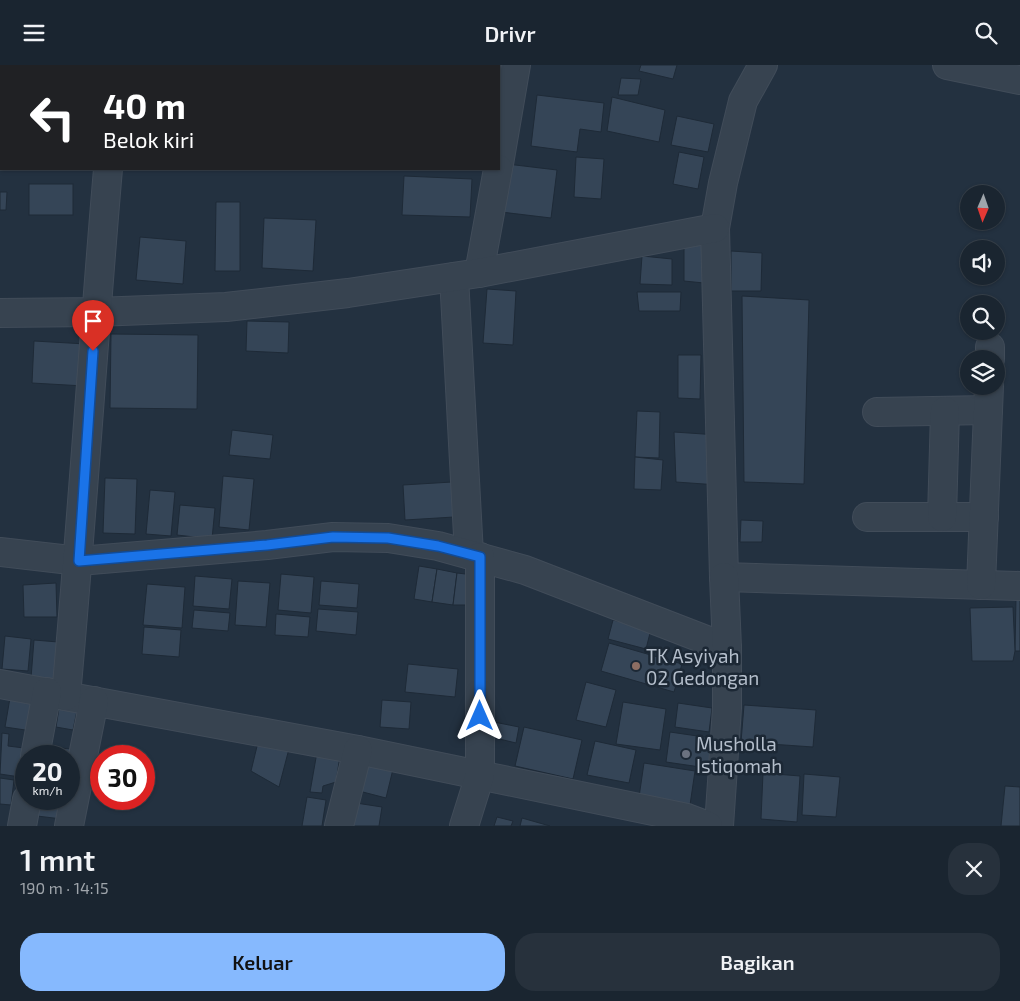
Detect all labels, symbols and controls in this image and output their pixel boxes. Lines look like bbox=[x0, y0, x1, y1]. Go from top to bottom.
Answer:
icon: menu bbox=[20, 19, 48, 47]
icon: search bbox=[972, 19, 1000, 47]
text: Drivr bbox=[484, 20, 536, 46]
text: 40 m bbox=[103, 84, 186, 126]
icon: left bbox=[20, 85, 85, 150]
text: Belok kiri bbox=[103, 126, 194, 152]
north arrow bbox=[960, 185, 1005, 230]
map controls bbox=[960, 185, 1005, 395]
button: sound bbox=[960, 240, 1005, 285]
button: search bbox=[960, 295, 1005, 340]
pin bbox=[72, 300, 114, 351]
icon: arrive bbox=[79, 307, 107, 335]
button: layers bbox=[960, 350, 1005, 395]
place label: TK Asyiyah 02 Gedongan bbox=[646, 644, 759, 689]
marker: TK Asyiyah 02 Gedongan bbox=[630, 660, 642, 672]
position arrow bbox=[453, 689, 505, 741]
place label: Musholla Istiqomah bbox=[696, 732, 782, 777]
speed limit sign: 30 bbox=[90, 745, 155, 810]
marker: Musholla Istiqomah bbox=[680, 748, 692, 760]
text: 20 bbox=[32, 756, 63, 786]
text: km/h bbox=[33, 783, 62, 797]
text: 1 mnt bbox=[20, 841, 95, 877]
button: close bbox=[948, 843, 1000, 895]
text: 190 m · 14:15 bbox=[20, 878, 109, 897]
button: Keluar bbox=[20, 933, 505, 991]
button: Bagikan bbox=[515, 933, 1000, 991]

